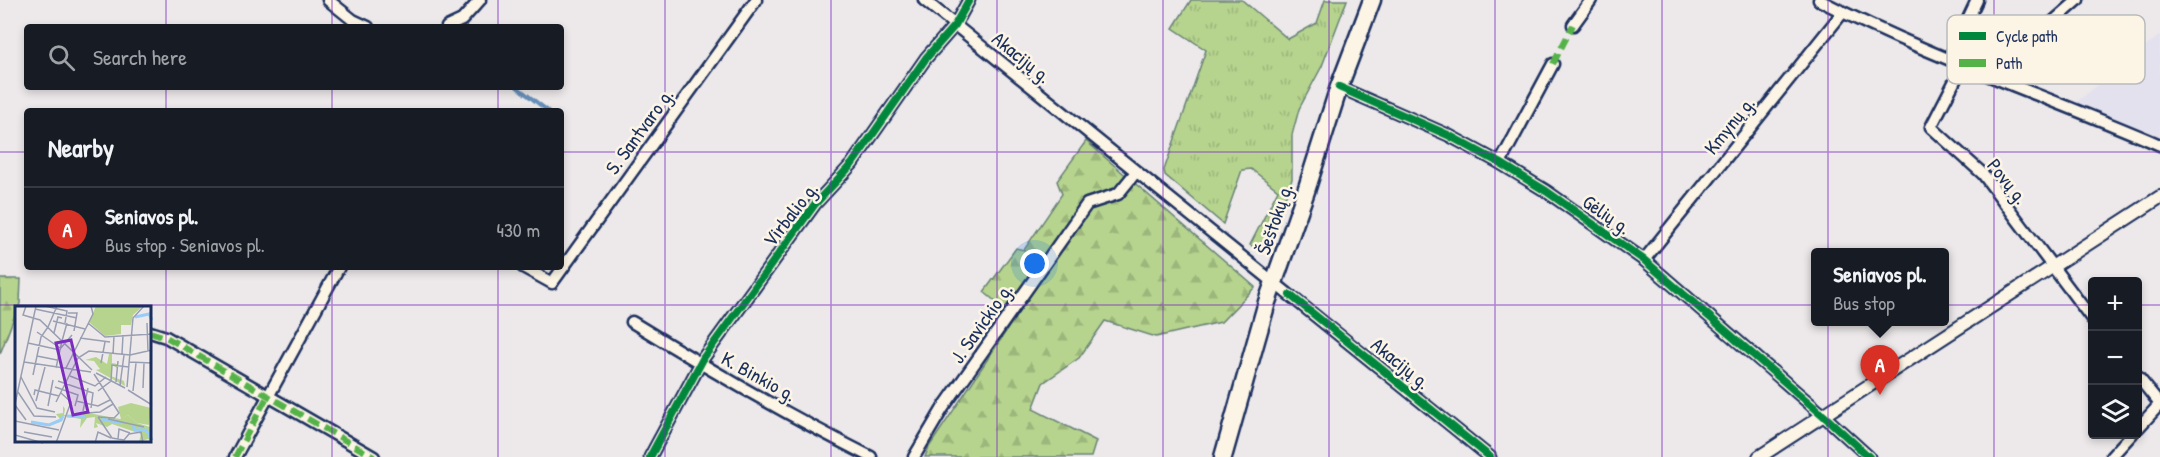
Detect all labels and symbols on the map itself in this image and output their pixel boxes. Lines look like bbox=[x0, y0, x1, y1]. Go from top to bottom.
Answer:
legend bbox=[1947, 15, 2145, 84]
street label: Akacijų g. bbox=[987, 25, 1057, 89]
text: Cycle path bbox=[1996, 25, 2058, 47]
text: Path bbox=[1996, 52, 2022, 74]
street label: S. Santvaro g. bbox=[599, 82, 679, 180]
street label: Kmynų g. bbox=[1697, 90, 1761, 160]
street label: Povų g. bbox=[1981, 153, 2035, 209]
street label: Virbalio g. bbox=[756, 176, 824, 252]
street label: Šeštokų g. bbox=[1249, 180, 1299, 258]
street label: Gėlių g. bbox=[1577, 188, 1637, 240]
your location bbox=[1020, 249, 1049, 278]
street label: J. Savickio g. bbox=[944, 278, 1018, 368]
inset map bbox=[15, 306, 152, 442]
street label: Akacijų g. bbox=[1366, 331, 1436, 395]
street label: K. Binkio g. bbox=[717, 344, 801, 408]
pin: A bbox=[1860, 346, 1900, 395]

